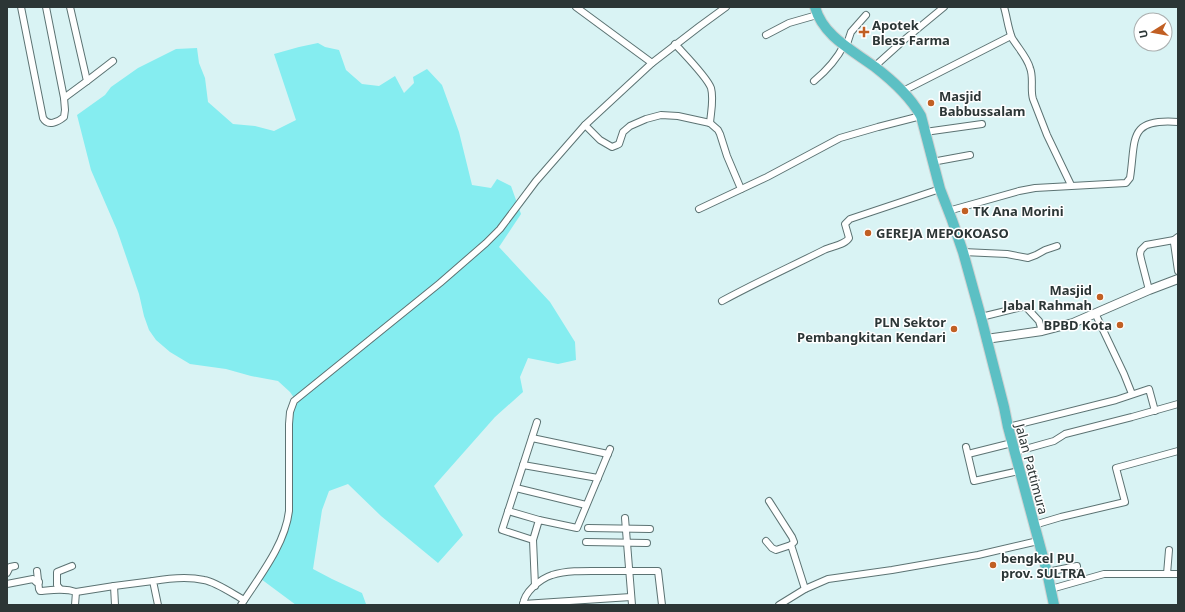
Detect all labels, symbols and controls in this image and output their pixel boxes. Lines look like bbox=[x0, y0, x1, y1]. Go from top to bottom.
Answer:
north arrow bbox=[1133, 12, 1173, 52]
place label: Apotek Bless Farma bbox=[872, 16, 950, 49]
marker: Apotek Bless Farma bbox=[859, 27, 869, 37]
text: U bbox=[1135, 28, 1151, 40]
place label: Masjid Babbussalam bbox=[939, 87, 1026, 120]
marker: Masjid Babbussalam bbox=[926, 98, 936, 108]
place label: TK Ana Morini bbox=[973, 202, 1064, 220]
marker: TK Ana Morini bbox=[960, 206, 970, 216]
place label: GEREJA MEPOKOASO bbox=[876, 224, 1009, 242]
marker: GEREJA MEPOKOASO bbox=[863, 228, 873, 238]
place label: Masjid Jabal Rahmah bbox=[1002, 281, 1092, 314]
marker: Masjid Jabal Rahmah bbox=[1095, 292, 1105, 302]
place label: PLN Sektor Pembangkitan Kendari bbox=[797, 313, 946, 346]
place label: BPBD Kota bbox=[1044, 316, 1112, 334]
marker: BPBD Kota bbox=[1115, 320, 1125, 330]
marker: PLN Sektor Pembangkitan Kendari bbox=[949, 324, 959, 334]
street label: Jalan Pattimura bbox=[1011, 420, 1053, 516]
place label: bengkel PU prov. SULTRA bbox=[1001, 549, 1086, 582]
marker: bengkel PU prov. SULTRA bbox=[988, 560, 998, 570]

